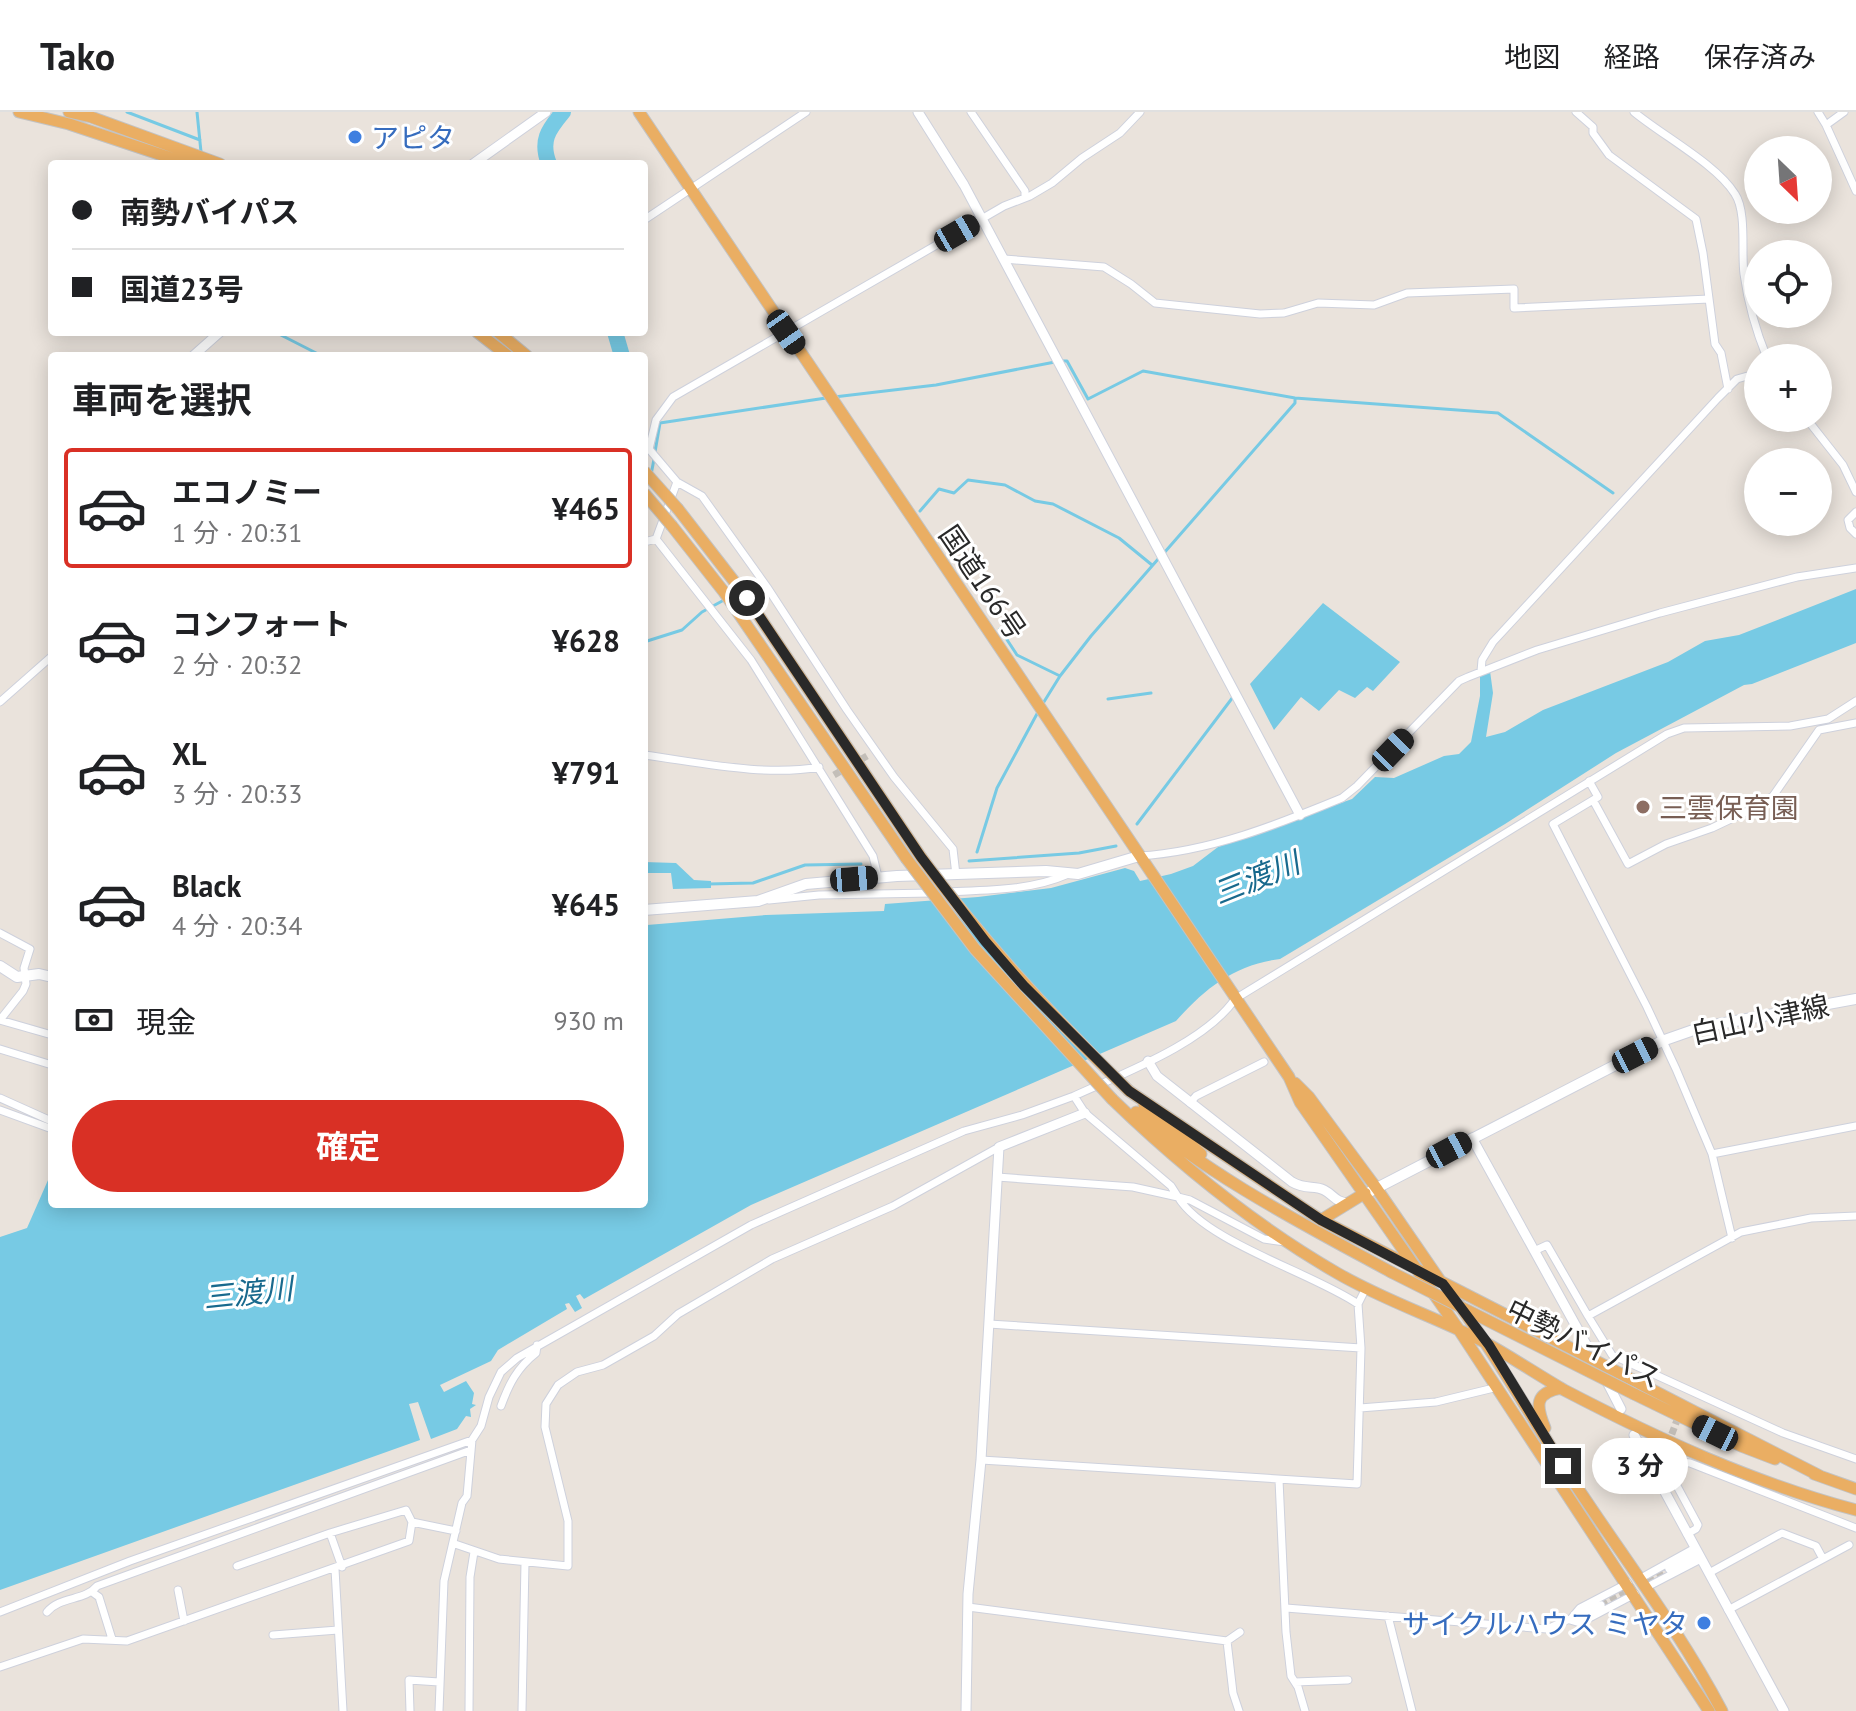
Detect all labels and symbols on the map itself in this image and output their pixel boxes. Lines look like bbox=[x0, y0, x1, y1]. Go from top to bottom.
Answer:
place label: アピタ bbox=[371, 119, 455, 156]
marker: アピタ bbox=[346, 128, 364, 146]
north arrow bbox=[1744, 136, 1832, 224]
car bbox=[930, 211, 984, 255]
car bbox=[762, 305, 810, 359]
street label: 国道166号 bbox=[931, 518, 1035, 646]
route start bbox=[729, 580, 765, 616]
car bbox=[1368, 724, 1418, 776]
place label: 三雲保育園 bbox=[1659, 789, 1799, 826]
marker: 三雲保育園 bbox=[1634, 798, 1652, 816]
water label: 三渡川 bbox=[1207, 841, 1308, 912]
car bbox=[829, 865, 879, 893]
street label: 白山小津線 bbox=[1688, 986, 1832, 1052]
car bbox=[1608, 1033, 1662, 1077]
car bbox=[1422, 1128, 1476, 1172]
water label: 三渡川 bbox=[201, 1268, 298, 1316]
street label: 中勢バイパス bbox=[1501, 1290, 1667, 1396]
car bbox=[1688, 1412, 1742, 1454]
callout: 3 分 bbox=[1591, 1438, 1687, 1494]
route end bbox=[1545, 1448, 1581, 1484]
place label: サイクルハウス ミヤタ bbox=[1402, 1605, 1688, 1642]
marker: サイクルハウス ミヤタ bbox=[1695, 1614, 1713, 1632]

